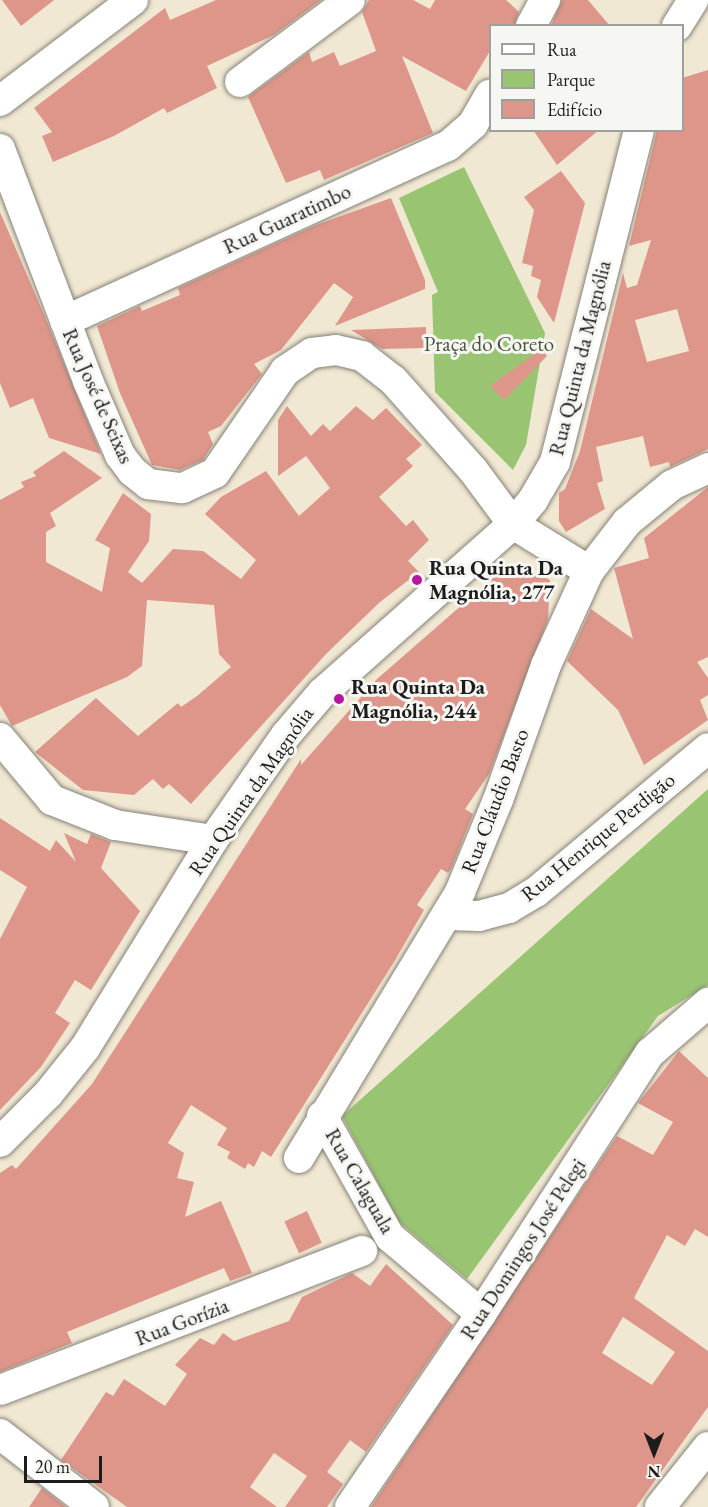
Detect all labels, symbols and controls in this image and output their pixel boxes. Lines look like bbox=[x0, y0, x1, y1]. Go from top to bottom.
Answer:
legend bbox=[489, 24, 684, 132]
text: Rua bbox=[547, 38, 577, 61]
text: Parque bbox=[547, 68, 595, 91]
text: Edifício bbox=[547, 98, 602, 121]
street label: Rua Guaratimbo bbox=[219, 178, 355, 260]
street label: Rua Quinta da Magnólia bbox=[544, 258, 616, 458]
street label: Rua José de Seixas bbox=[57, 324, 139, 468]
park label: Praça do Coreto bbox=[424, 331, 554, 357]
place label: Rua Quinta Da Magnólia, 277 bbox=[429, 555, 563, 605]
marker: Rua Quinta Da Magnólia, 277 bbox=[410, 573, 424, 587]
place label: Rua Quinta Da Magnólia, 244 bbox=[351, 674, 485, 724]
marker: Rua Quinta Da Magnólia, 244 bbox=[332, 692, 346, 706]
street label: Rua Quinta da Magnólia bbox=[183, 702, 319, 880]
street label: Rua Cláudio Basto bbox=[456, 725, 534, 877]
street label: Rua Henrique Perdigão bbox=[516, 767, 680, 907]
street label: Rua Calaguala bbox=[320, 1124, 400, 1238]
street label: Rua Domingos José Pelegi bbox=[455, 1154, 591, 1344]
street label: Rua Gorízia bbox=[132, 1293, 232, 1351]
north arrow bbox=[624, 1423, 684, 1483]
scale bar bbox=[27, 1444, 105, 1482]
text: 20 m bbox=[35, 1455, 70, 1478]
text: N bbox=[648, 1461, 660, 1482]

